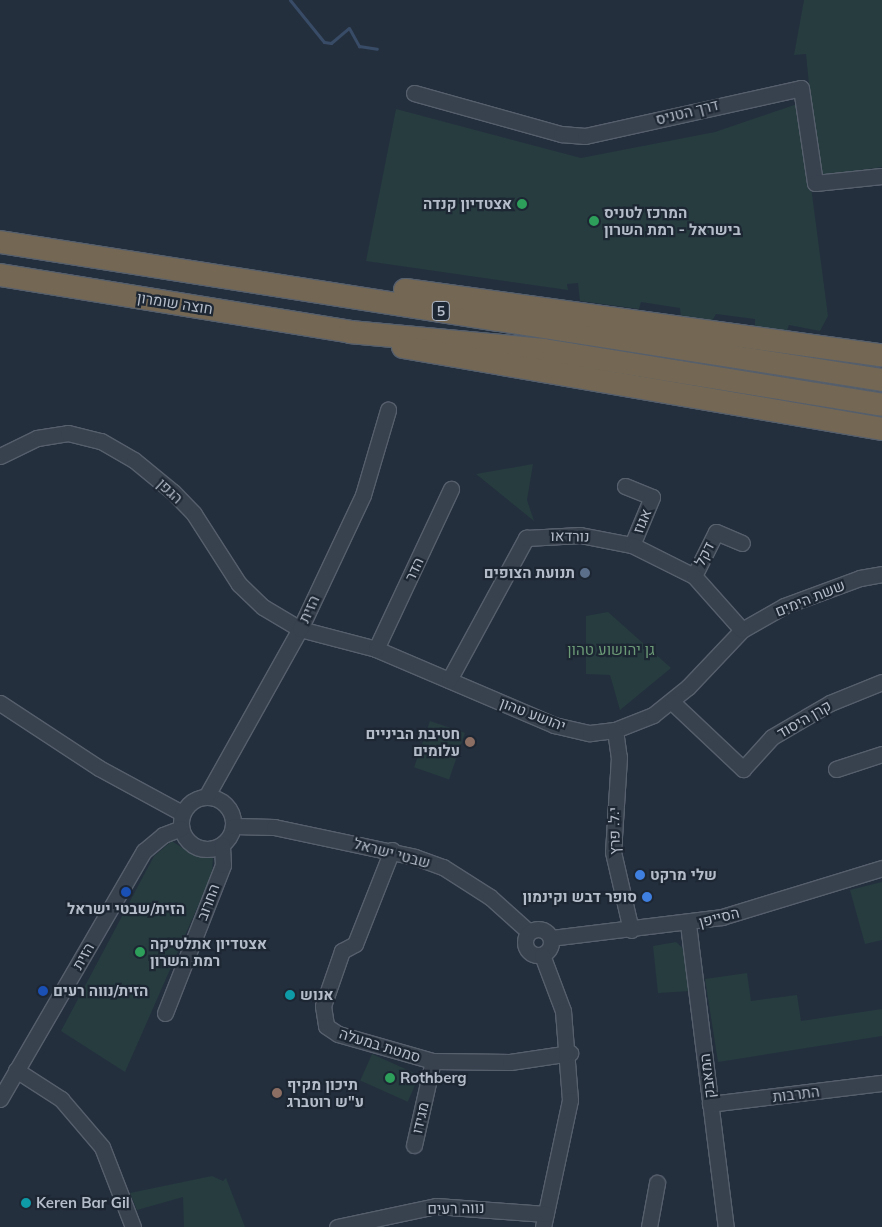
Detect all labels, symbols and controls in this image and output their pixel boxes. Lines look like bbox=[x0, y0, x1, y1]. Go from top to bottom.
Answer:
street label: דרך הטניס bbox=[654, 96, 720, 128]
place label: אצטדיון קנדה bbox=[423, 195, 512, 213]
marker: אצטדיון קנדה bbox=[516, 198, 528, 210]
place label: המרכז לטניס בישראל - רמת השרון bbox=[604, 203, 741, 238]
marker: המרכז לטניס בישראל - רמת השרון bbox=[588, 215, 600, 227]
street label: חוצה שומרון bbox=[136, 288, 214, 318]
road number: 5 bbox=[431, 300, 451, 322]
street label: הגפן bbox=[153, 475, 187, 507]
street label: אגוז bbox=[629, 506, 655, 536]
street label: נורדאו bbox=[550, 527, 590, 545]
street label: דקל bbox=[690, 539, 718, 569]
street label: הדר bbox=[401, 554, 427, 584]
place label: תנועת הצופים bbox=[484, 564, 575, 582]
marker: תנועת הצופים bbox=[579, 567, 591, 579]
street label: ששת הימים bbox=[772, 576, 848, 620]
street label: הזית bbox=[295, 593, 323, 625]
park label: גן יהושוע טהון bbox=[567, 641, 655, 659]
street label: יהושע טהון bbox=[498, 693, 568, 735]
street label: קרן היסוד bbox=[773, 696, 835, 742]
place label: חטיבת הביניים עלומים bbox=[365, 724, 460, 759]
marker: חטיבת הביניים עלומים bbox=[464, 736, 476, 748]
street label: י.ל. פרץ bbox=[605, 807, 623, 855]
street label: שבטי ישראל bbox=[352, 834, 432, 872]
place label: שלי מרקט bbox=[650, 866, 717, 884]
marker: שלי מרקט bbox=[634, 869, 646, 881]
street label: החרוב bbox=[193, 881, 223, 923]
marker: הזית/שבטי ישראל bbox=[120, 886, 132, 898]
place label: סופר דבש וקינמון bbox=[522, 888, 637, 906]
marker: סופר דבש וקינמון bbox=[641, 891, 653, 903]
place label: הזית/שבטי ישראל bbox=[67, 900, 185, 918]
street label: הסייפן bbox=[697, 903, 741, 931]
place label: אצטדיון אתלטיקה רמת השרון bbox=[150, 934, 267, 969]
street label: הזית bbox=[68, 939, 98, 973]
marker: אצטדיון אתלטיקה רמת השרון bbox=[134, 946, 146, 958]
place label: הזית/נווה רעים bbox=[53, 982, 148, 1000]
marker: הזית/נווה רעים bbox=[37, 985, 49, 997]
place label: אנוש bbox=[300, 986, 334, 1004]
marker: אנוש bbox=[284, 989, 296, 1001]
street label: סמטת במעלה bbox=[337, 1024, 423, 1066]
street label: המאבק bbox=[695, 1052, 719, 1100]
place label: Rothberg bbox=[400, 1069, 466, 1087]
marker: Rothberg bbox=[384, 1072, 396, 1084]
place label: תיכון מקיף ע"ש רוטברג bbox=[287, 1075, 364, 1110]
street label: התרבות bbox=[771, 1082, 821, 1106]
marker: תיכון מקיף ע"ש רוטברג bbox=[271, 1087, 283, 1099]
street label: מגידו bbox=[408, 1100, 432, 1136]
place label: Keren Bar Gil bbox=[36, 1194, 130, 1212]
marker: Keren Bar Gil bbox=[20, 1197, 32, 1209]
street label: נווה רעים bbox=[427, 1199, 485, 1217]

